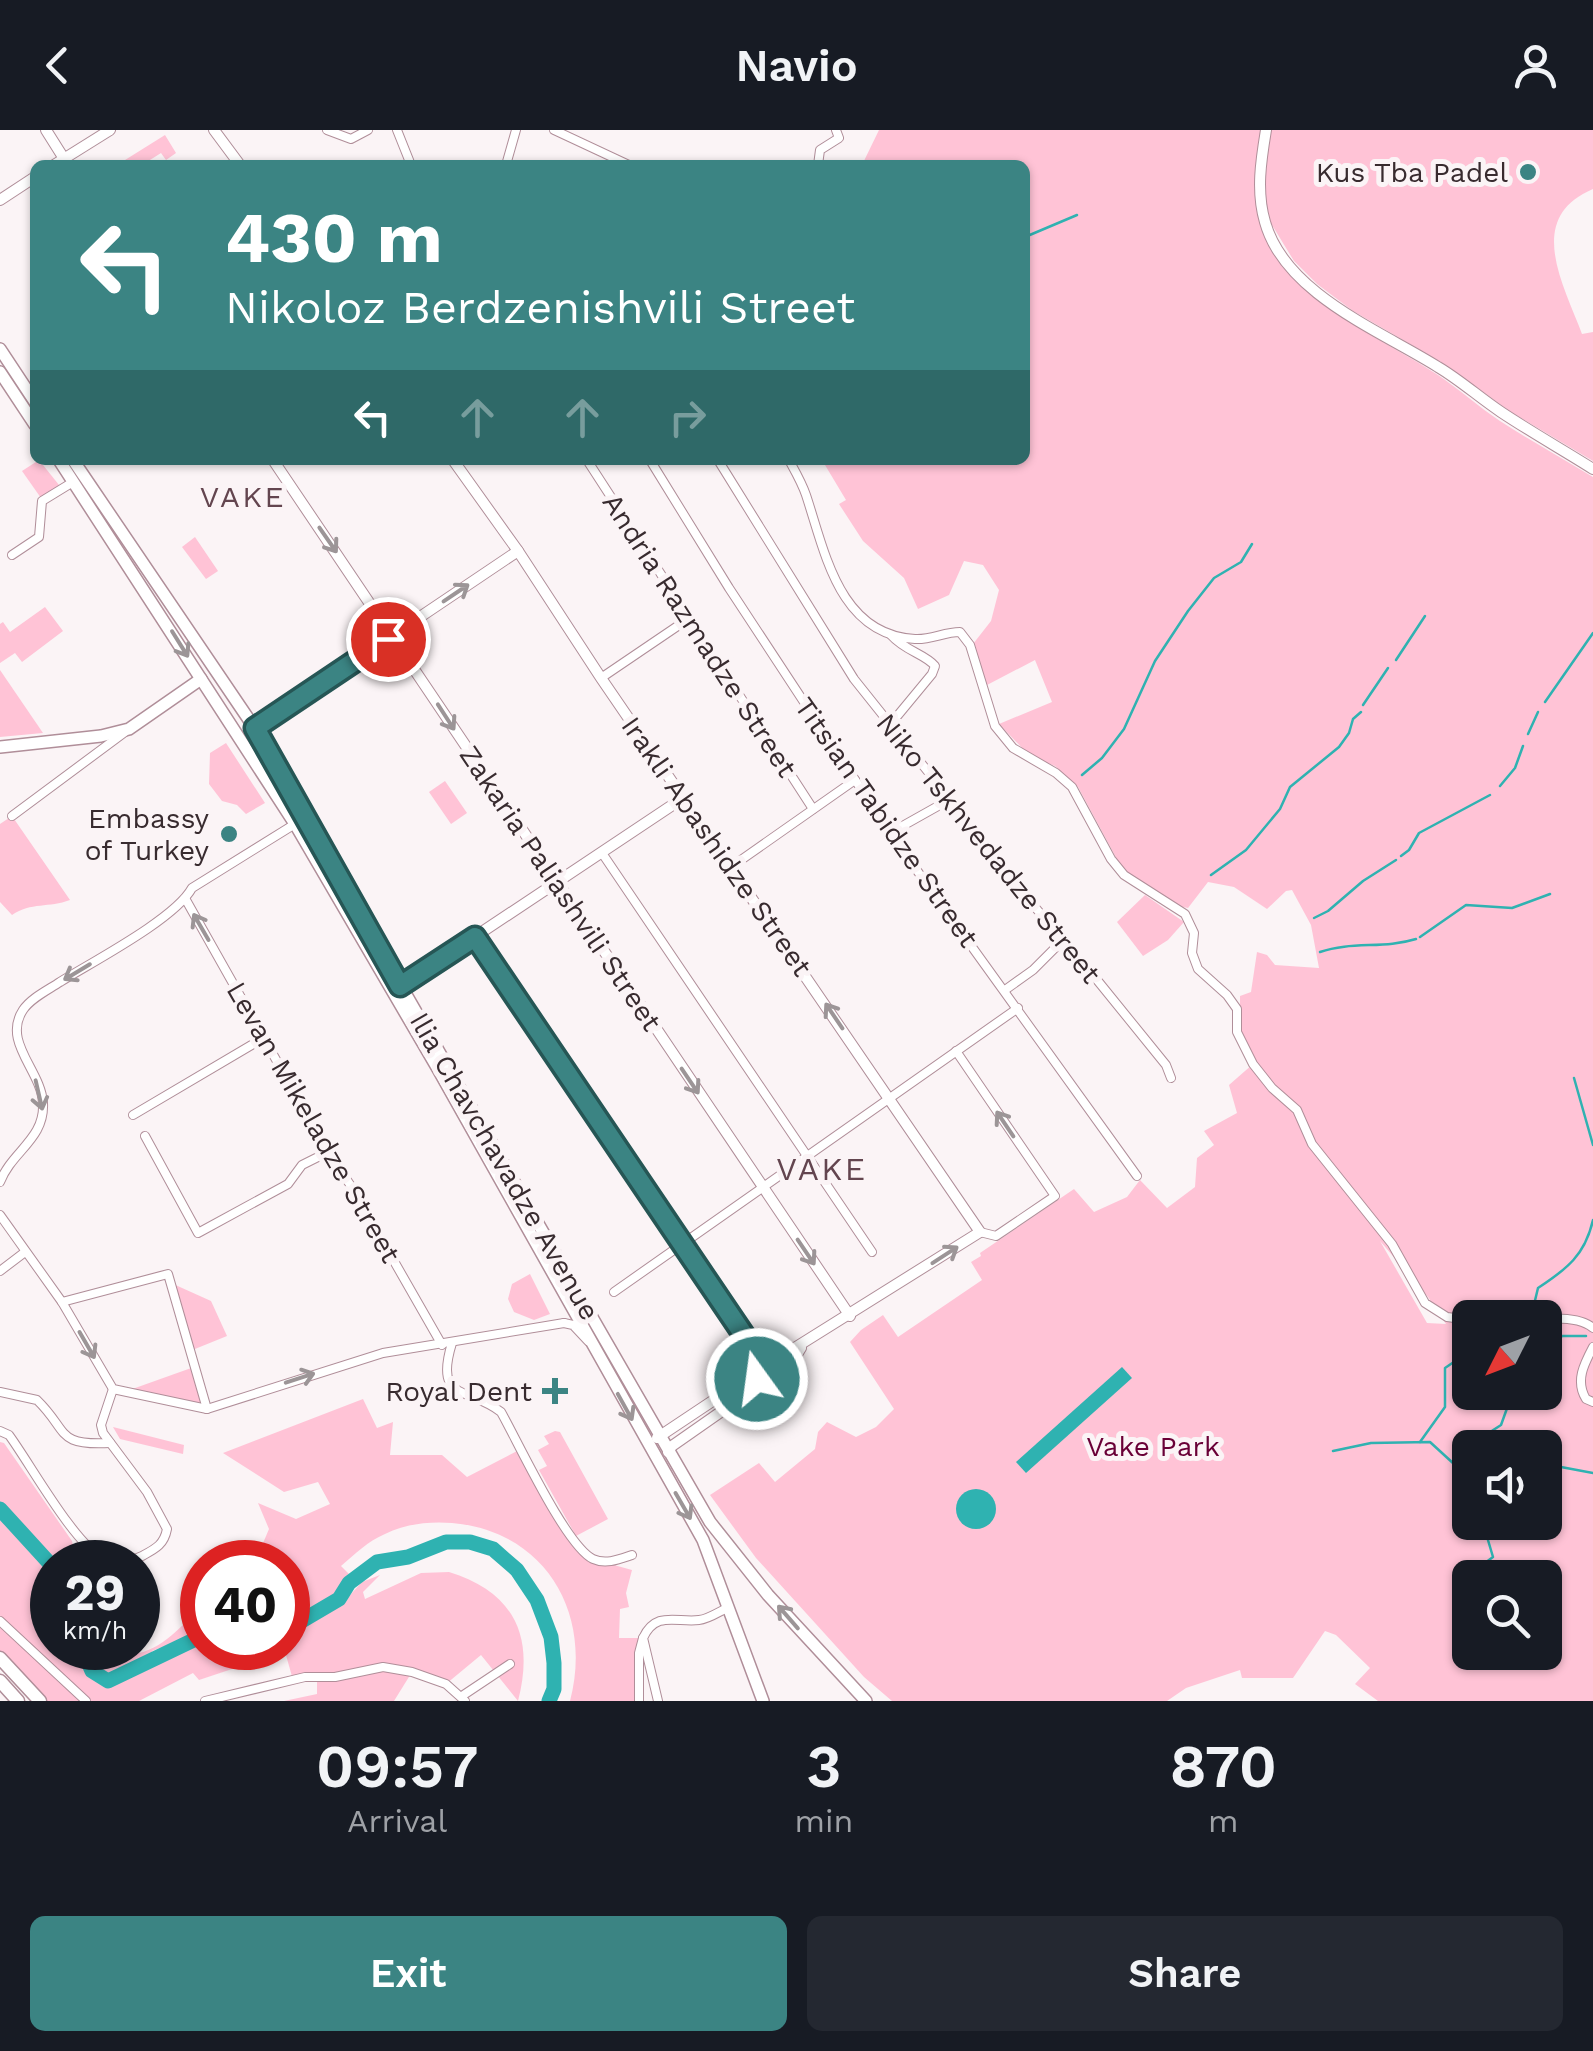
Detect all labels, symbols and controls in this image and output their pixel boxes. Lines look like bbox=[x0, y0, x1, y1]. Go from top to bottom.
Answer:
icon: back bbox=[30, 38, 85, 93]
icon: person bbox=[1508, 38, 1563, 93]
text: Navio bbox=[735, 39, 858, 92]
place label: Kus Tba Padel bbox=[1316, 156, 1508, 189]
marker: Kus Tba Padel bbox=[1517, 161, 1539, 183]
text: 430 m bbox=[225, 197, 443, 279]
icon: left bbox=[60, 200, 190, 330]
text: Nikoloz Berdzenishvili Street bbox=[225, 281, 855, 334]
icon: left bbox=[345, 390, 400, 445]
icon: ahead bbox=[450, 390, 505, 445]
icon: ahead bbox=[555, 390, 610, 445]
icon: right bbox=[660, 390, 715, 445]
district label: VAKE bbox=[200, 479, 286, 514]
street label: Andria Razmadze Street bbox=[596, 487, 804, 783]
one-way arrow bbox=[317, 526, 338, 554]
one-way arrow bbox=[442, 583, 470, 604]
pin bbox=[346, 597, 431, 682]
icon: arrive bbox=[361, 612, 416, 667]
one-way arrow bbox=[170, 630, 190, 658]
street label: Titsian Tabidze Street bbox=[788, 691, 985, 954]
one-way arrow bbox=[436, 702, 457, 730]
street label: Niko Tskhvedadze Street bbox=[870, 707, 1108, 990]
street label: Irakli Abashidze Street bbox=[614, 710, 819, 983]
street label: Zakaria Paliashvili Street bbox=[453, 739, 669, 1037]
place label: Embassy of Turkey bbox=[85, 802, 210, 867]
marker: Embassy of Turkey bbox=[218, 823, 240, 845]
one-way arrow bbox=[191, 913, 211, 942]
one-way arrow bbox=[63, 962, 92, 982]
street label: Levan Mikeladze Street bbox=[220, 976, 408, 1269]
one-way arrow bbox=[824, 1003, 845, 1030]
street label: Ilia Chavchavadze Avenue bbox=[403, 1007, 606, 1326]
one-way arrow bbox=[680, 1066, 701, 1094]
one-way arrow bbox=[31, 1078, 49, 1110]
one-way arrow bbox=[995, 1110, 1016, 1138]
district label: VAKE bbox=[776, 1150, 868, 1188]
one-way arrow bbox=[795, 1237, 816, 1265]
one-way arrow bbox=[930, 1245, 958, 1266]
north arrow bbox=[1452, 1300, 1562, 1410]
map controls bbox=[1452, 1300, 1562, 1670]
position arrow bbox=[705, 1327, 809, 1431]
one-way arrow bbox=[78, 1330, 98, 1360]
one-way arrow bbox=[283, 1368, 315, 1386]
place label: Royal Dent bbox=[385, 1375, 532, 1408]
marker: Royal Dent bbox=[542, 1378, 568, 1404]
one-way arrow bbox=[615, 1391, 635, 1421]
park label: Vake Park bbox=[1086, 1430, 1220, 1463]
button: sound bbox=[1452, 1430, 1562, 1540]
one-way arrow bbox=[673, 1491, 693, 1520]
speed limit sign: 40 bbox=[180, 1540, 310, 1670]
button: search bbox=[1452, 1560, 1562, 1670]
text: 29 bbox=[65, 1563, 125, 1622]
one-way arrow bbox=[777, 1605, 799, 1631]
text: km/h bbox=[63, 1616, 127, 1645]
text: 09:57 bbox=[316, 1731, 479, 1802]
text: 3 bbox=[806, 1731, 842, 1802]
text: 870 bbox=[1169, 1731, 1277, 1802]
text: Arrival bbox=[347, 1802, 447, 1840]
text: min bbox=[795, 1802, 853, 1840]
text: m bbox=[1208, 1802, 1238, 1840]
button: Exit bbox=[30, 1916, 787, 2031]
button: Share bbox=[807, 1916, 1563, 2031]

